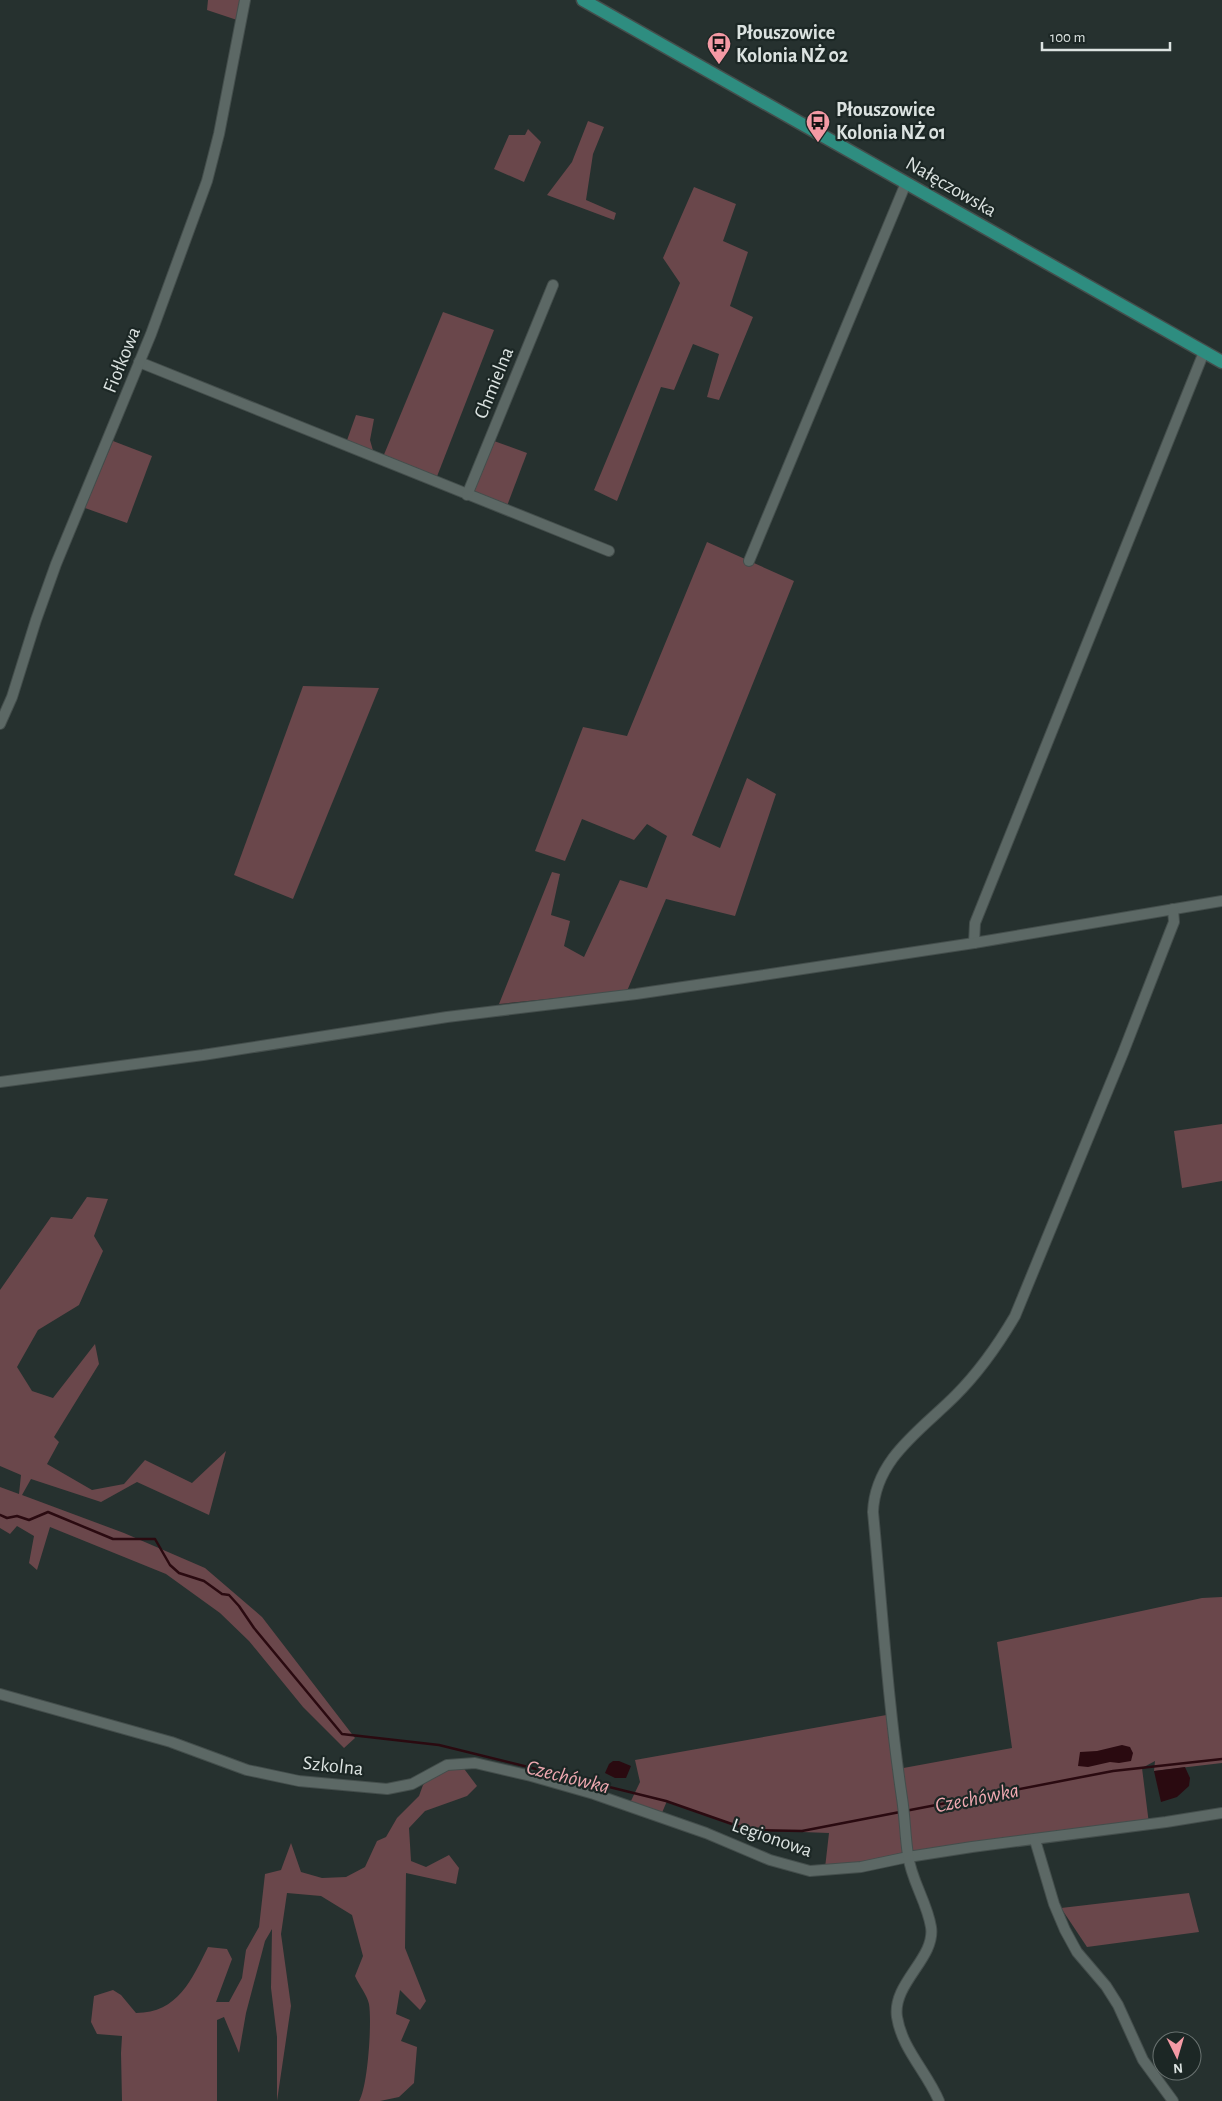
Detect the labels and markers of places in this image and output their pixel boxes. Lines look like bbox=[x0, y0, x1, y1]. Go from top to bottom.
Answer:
place label: Płouszowice Kolonia NŻ 02 bbox=[736, 23, 848, 66]
bus stop icon: Płouszowice Kolonia NŻ 02 bbox=[706, 31, 732, 65]
place label: Płouszowice Kolonia NŻ 01 bbox=[836, 100, 946, 143]
bus stop icon: Płouszowice Kolonia NŻ 01 bbox=[805, 109, 831, 143]

